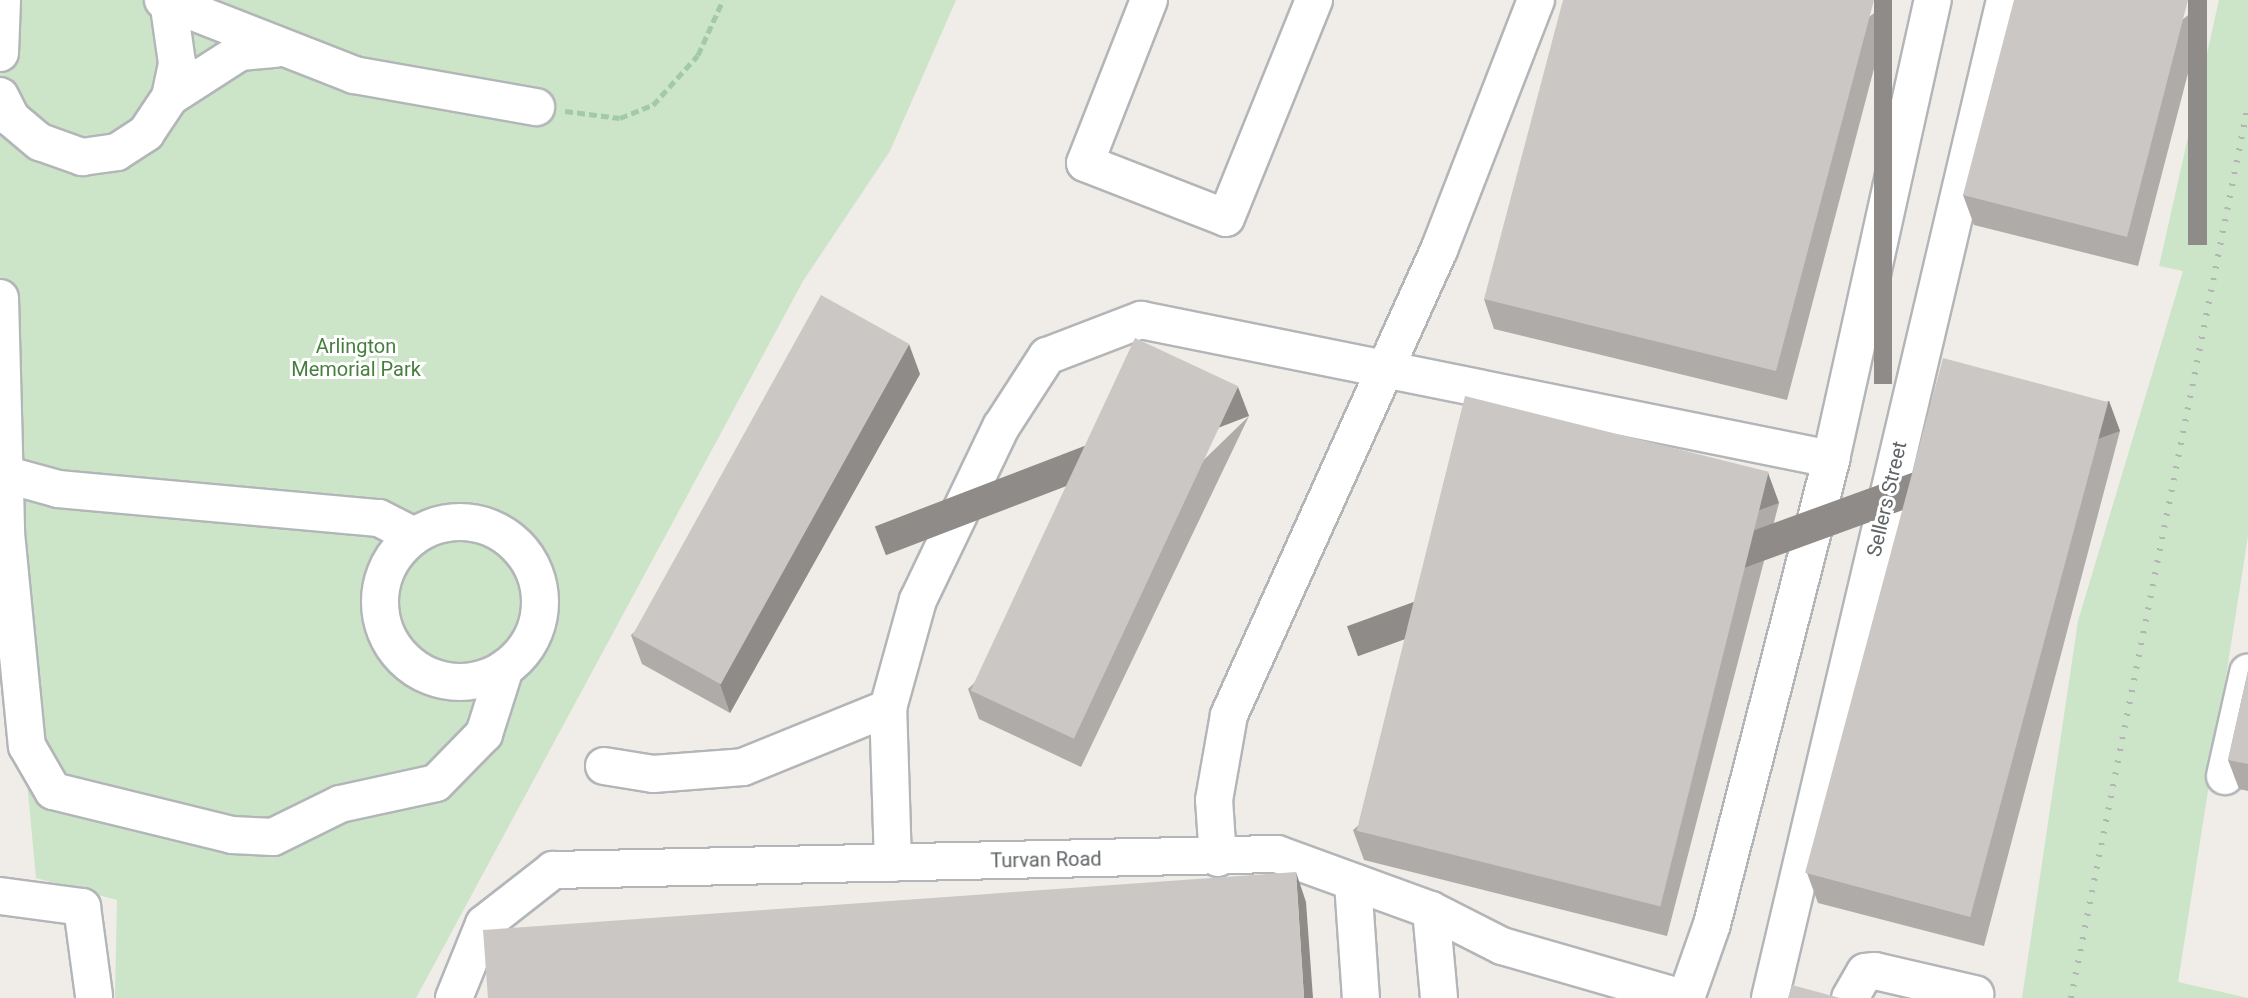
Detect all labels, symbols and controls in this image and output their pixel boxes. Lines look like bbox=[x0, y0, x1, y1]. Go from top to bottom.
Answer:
park label: Arlington Memorial Park bbox=[291, 334, 421, 381]
street label: Sellers Street bbox=[1862, 439, 1912, 559]
street label: Turvan Road bbox=[990, 847, 1102, 873]

